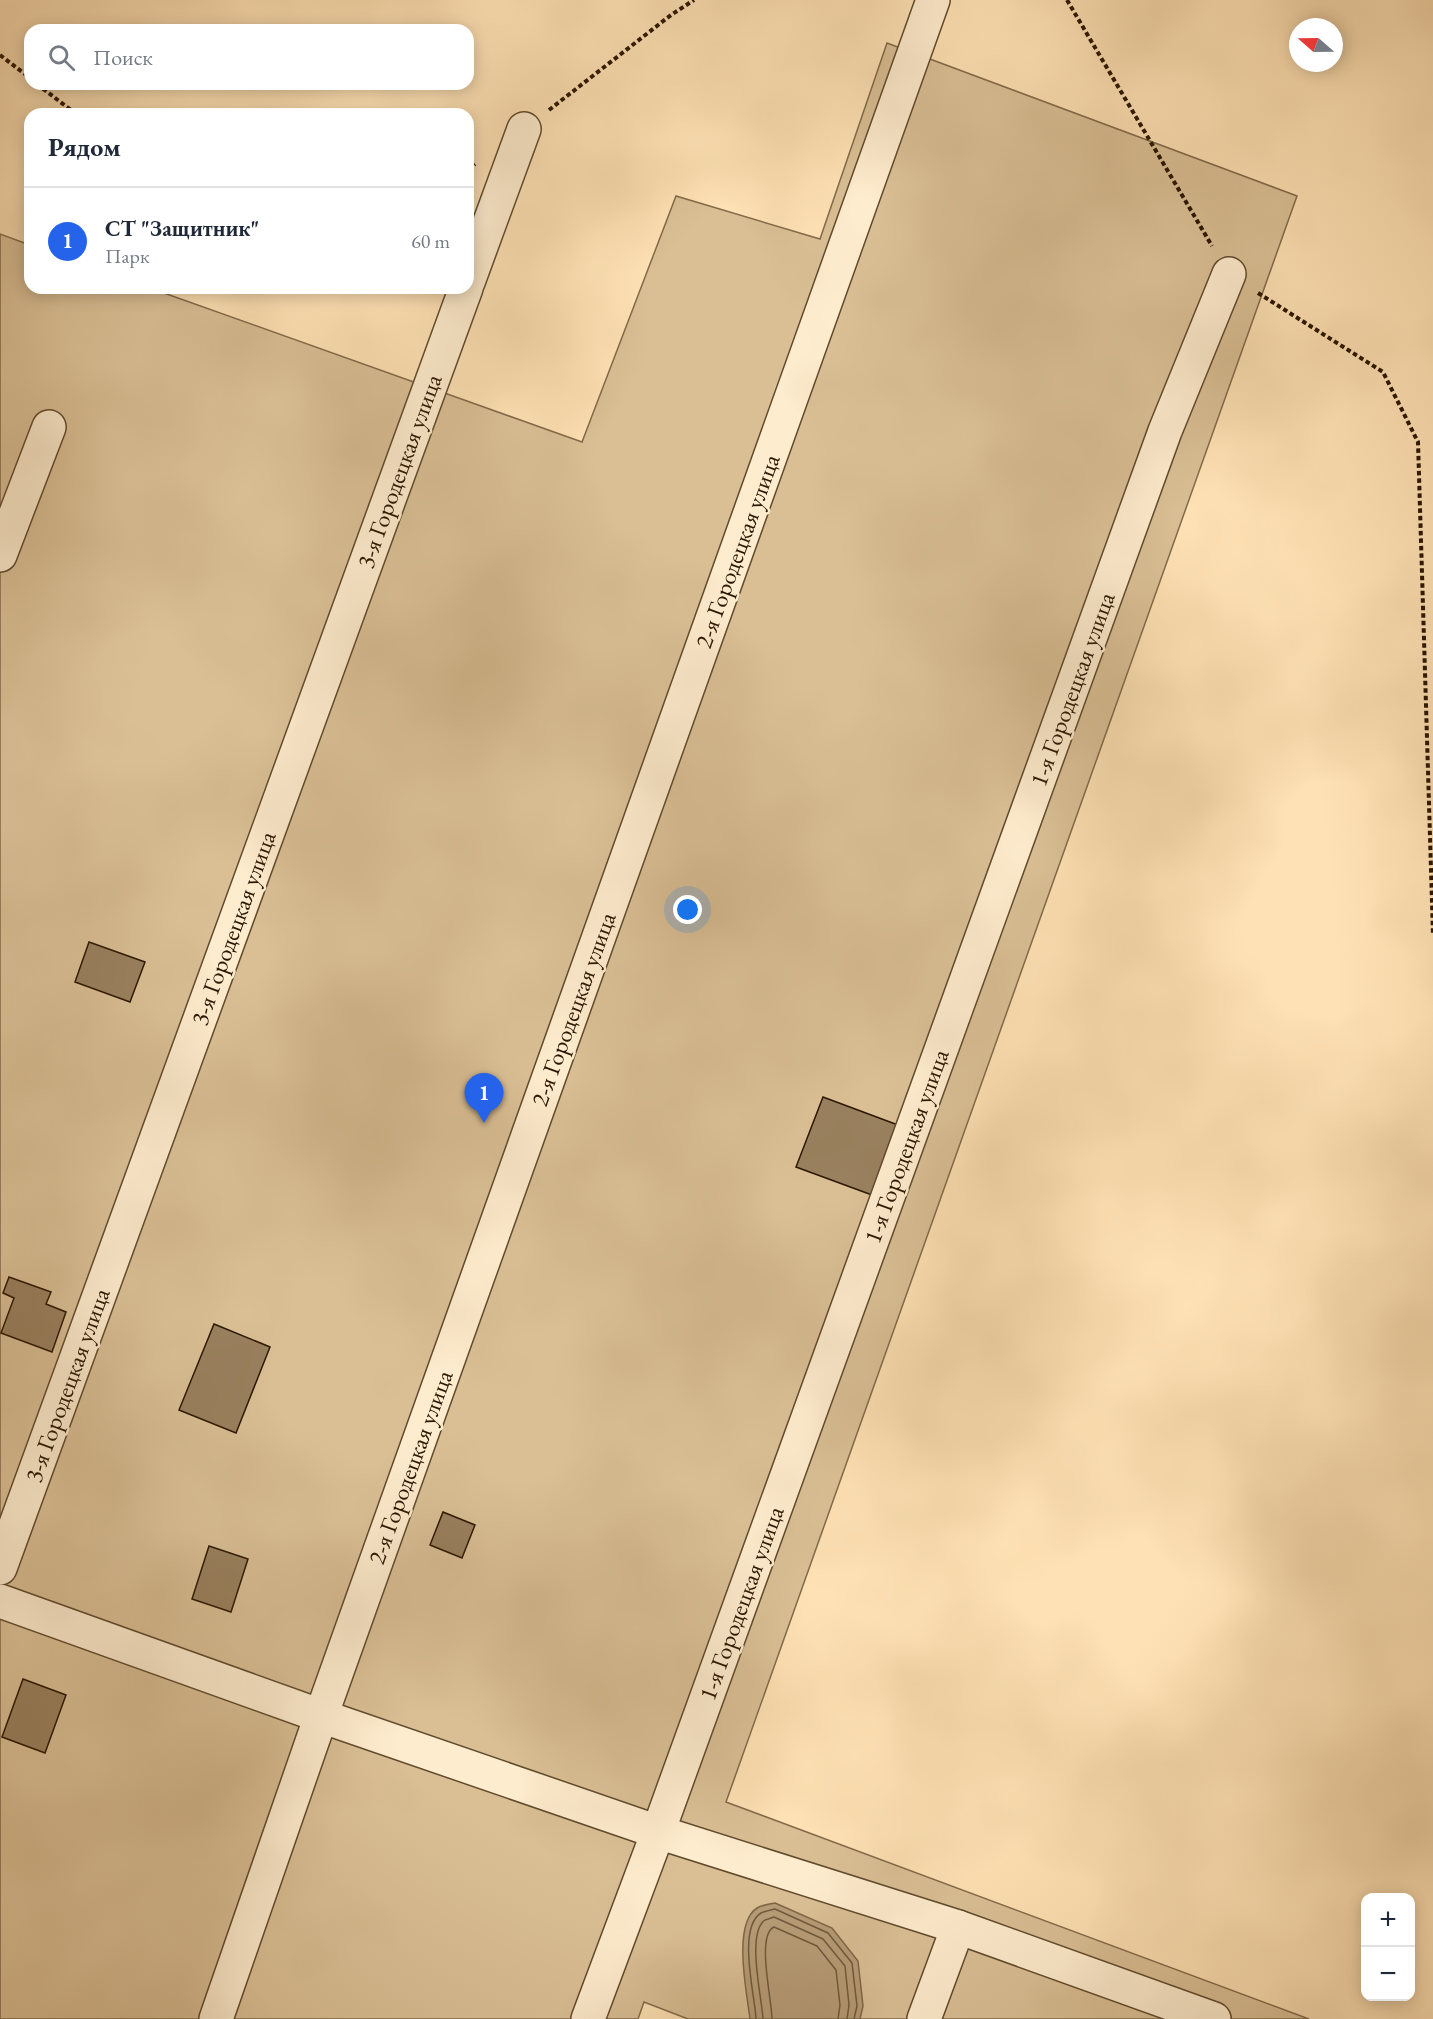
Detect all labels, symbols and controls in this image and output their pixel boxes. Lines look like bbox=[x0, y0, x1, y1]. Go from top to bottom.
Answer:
north arrow bbox=[1289, 18, 1343, 72]
search box bbox=[24, 24, 474, 90]
icon: search bbox=[45, 41, 78, 74]
text: Поиск bbox=[93, 43, 153, 72]
text: Рядом bbox=[48, 130, 121, 164]
text: СТ "Защитник" bbox=[105, 214, 259, 243]
text: 1 bbox=[62, 228, 73, 254]
text: 60 m bbox=[411, 228, 450, 254]
text: Парк bbox=[105, 243, 149, 269]
street label: 3-я Городецкая улица bbox=[349, 369, 449, 572]
street label: 2-я Городецкая улица bbox=[687, 449, 787, 652]
street label: 1-я Городецкая улица bbox=[1022, 587, 1122, 790]
street label: 3-я Городецкая улица bbox=[183, 826, 283, 1029]
your location bbox=[673, 895, 702, 924]
street label: 2-я Городецкая улица bbox=[523, 907, 623, 1110]
street label: 1-я Городецкая улица bbox=[856, 1044, 956, 1247]
pin: 1 bbox=[464, 1074, 504, 1123]
street label: 3-я Городецкая улица bbox=[17, 1283, 117, 1486]
street label: 2-я Городецкая улица bbox=[360, 1365, 460, 1568]
street label: 1-я Городецкая улица bbox=[691, 1501, 791, 1704]
map controls bbox=[1361, 1893, 1415, 2001]
button: + bbox=[1361, 1893, 1415, 1947]
button: − bbox=[1361, 1947, 1415, 2001]

